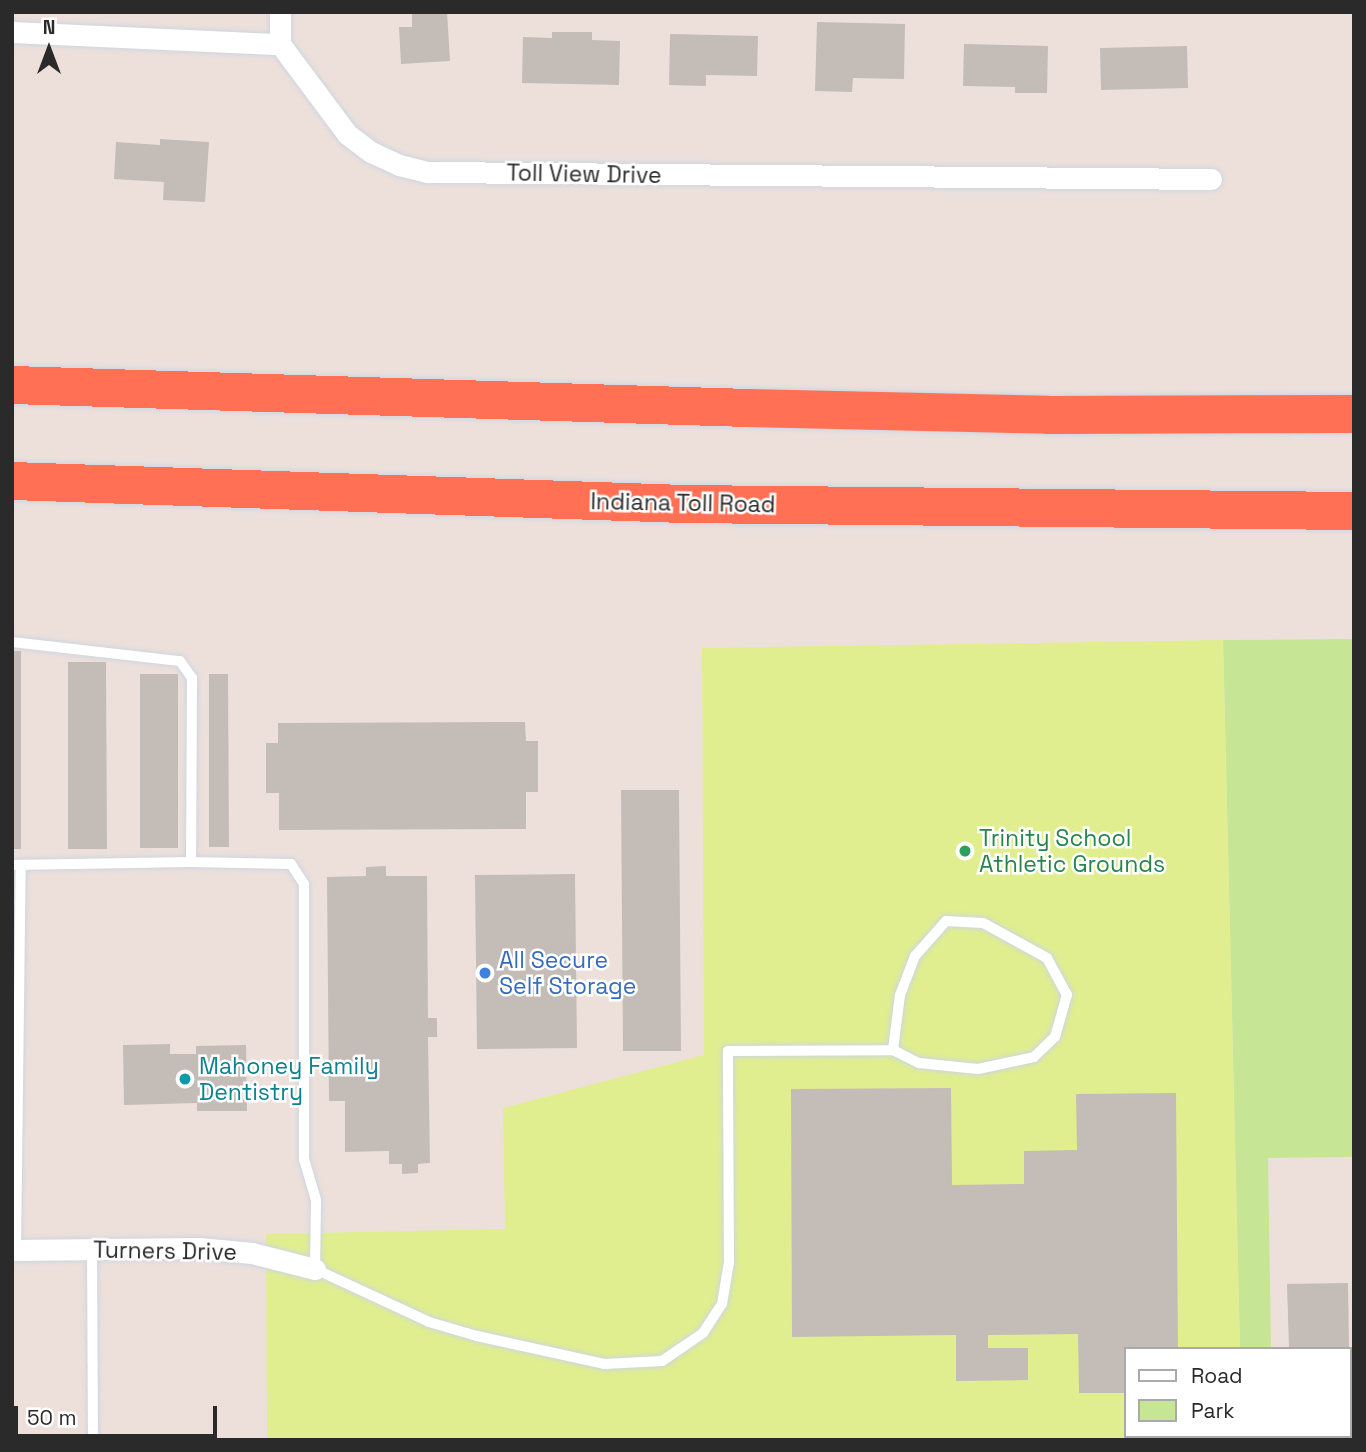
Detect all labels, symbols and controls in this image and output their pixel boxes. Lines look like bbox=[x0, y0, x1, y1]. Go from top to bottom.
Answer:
north arrow bbox=[14, 14, 84, 84]
text: N bbox=[43, 15, 55, 40]
street label: Toll View Drive bbox=[506, 159, 662, 189]
street label: Indiana Toll Road bbox=[590, 488, 776, 518]
place label: Trinity School Athletic Grounds bbox=[979, 824, 1165, 878]
marker: Trinity School Athletic Grounds bbox=[957, 843, 973, 859]
place label: All Secure Self Storage bbox=[499, 946, 636, 1000]
marker: All Secure Self Storage bbox=[477, 965, 493, 981]
place label: Mahoney Family Dentistry bbox=[199, 1052, 379, 1106]
marker: Mahoney Family Dentistry bbox=[177, 1071, 193, 1087]
street label: Turners Drive bbox=[93, 1236, 237, 1266]
legend bbox=[1124, 1347, 1352, 1438]
text: Road bbox=[1191, 1362, 1243, 1389]
scale bar bbox=[18, 1392, 220, 1436]
text: Park bbox=[1191, 1397, 1235, 1424]
text: 50 m bbox=[27, 1404, 77, 1431]

